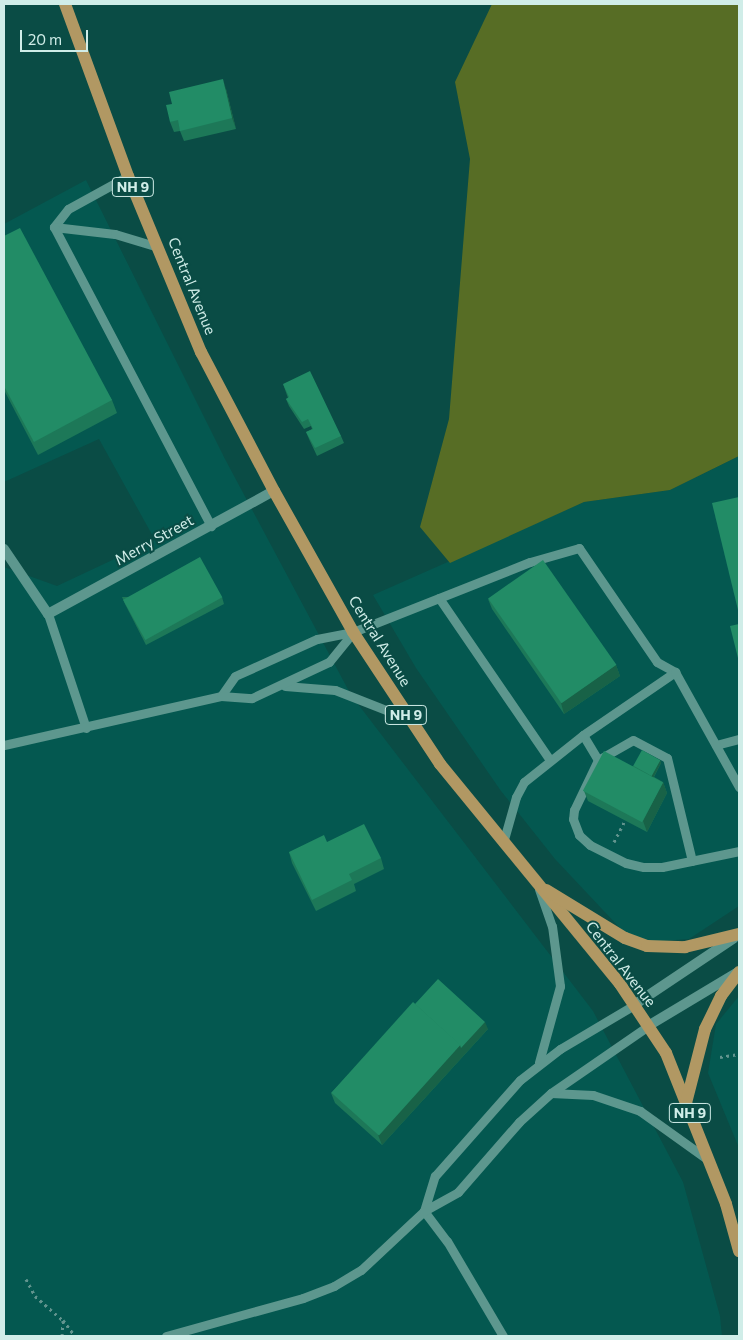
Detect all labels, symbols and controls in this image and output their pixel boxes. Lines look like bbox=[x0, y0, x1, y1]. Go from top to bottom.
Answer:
scale bar bbox=[22, 20, 90, 52]
text: 20 m bbox=[28, 30, 62, 48]
road number: NH 9 bbox=[112, 176, 154, 198]
street label: Central Avenue bbox=[164, 235, 220, 337]
street label: Merry Street bbox=[111, 511, 197, 569]
street label: Central Avenue bbox=[345, 592, 415, 690]
road number: NH 9 bbox=[385, 704, 427, 726]
street label: Central Avenue bbox=[582, 918, 660, 1010]
road number: NH 9 bbox=[669, 1102, 711, 1124]

